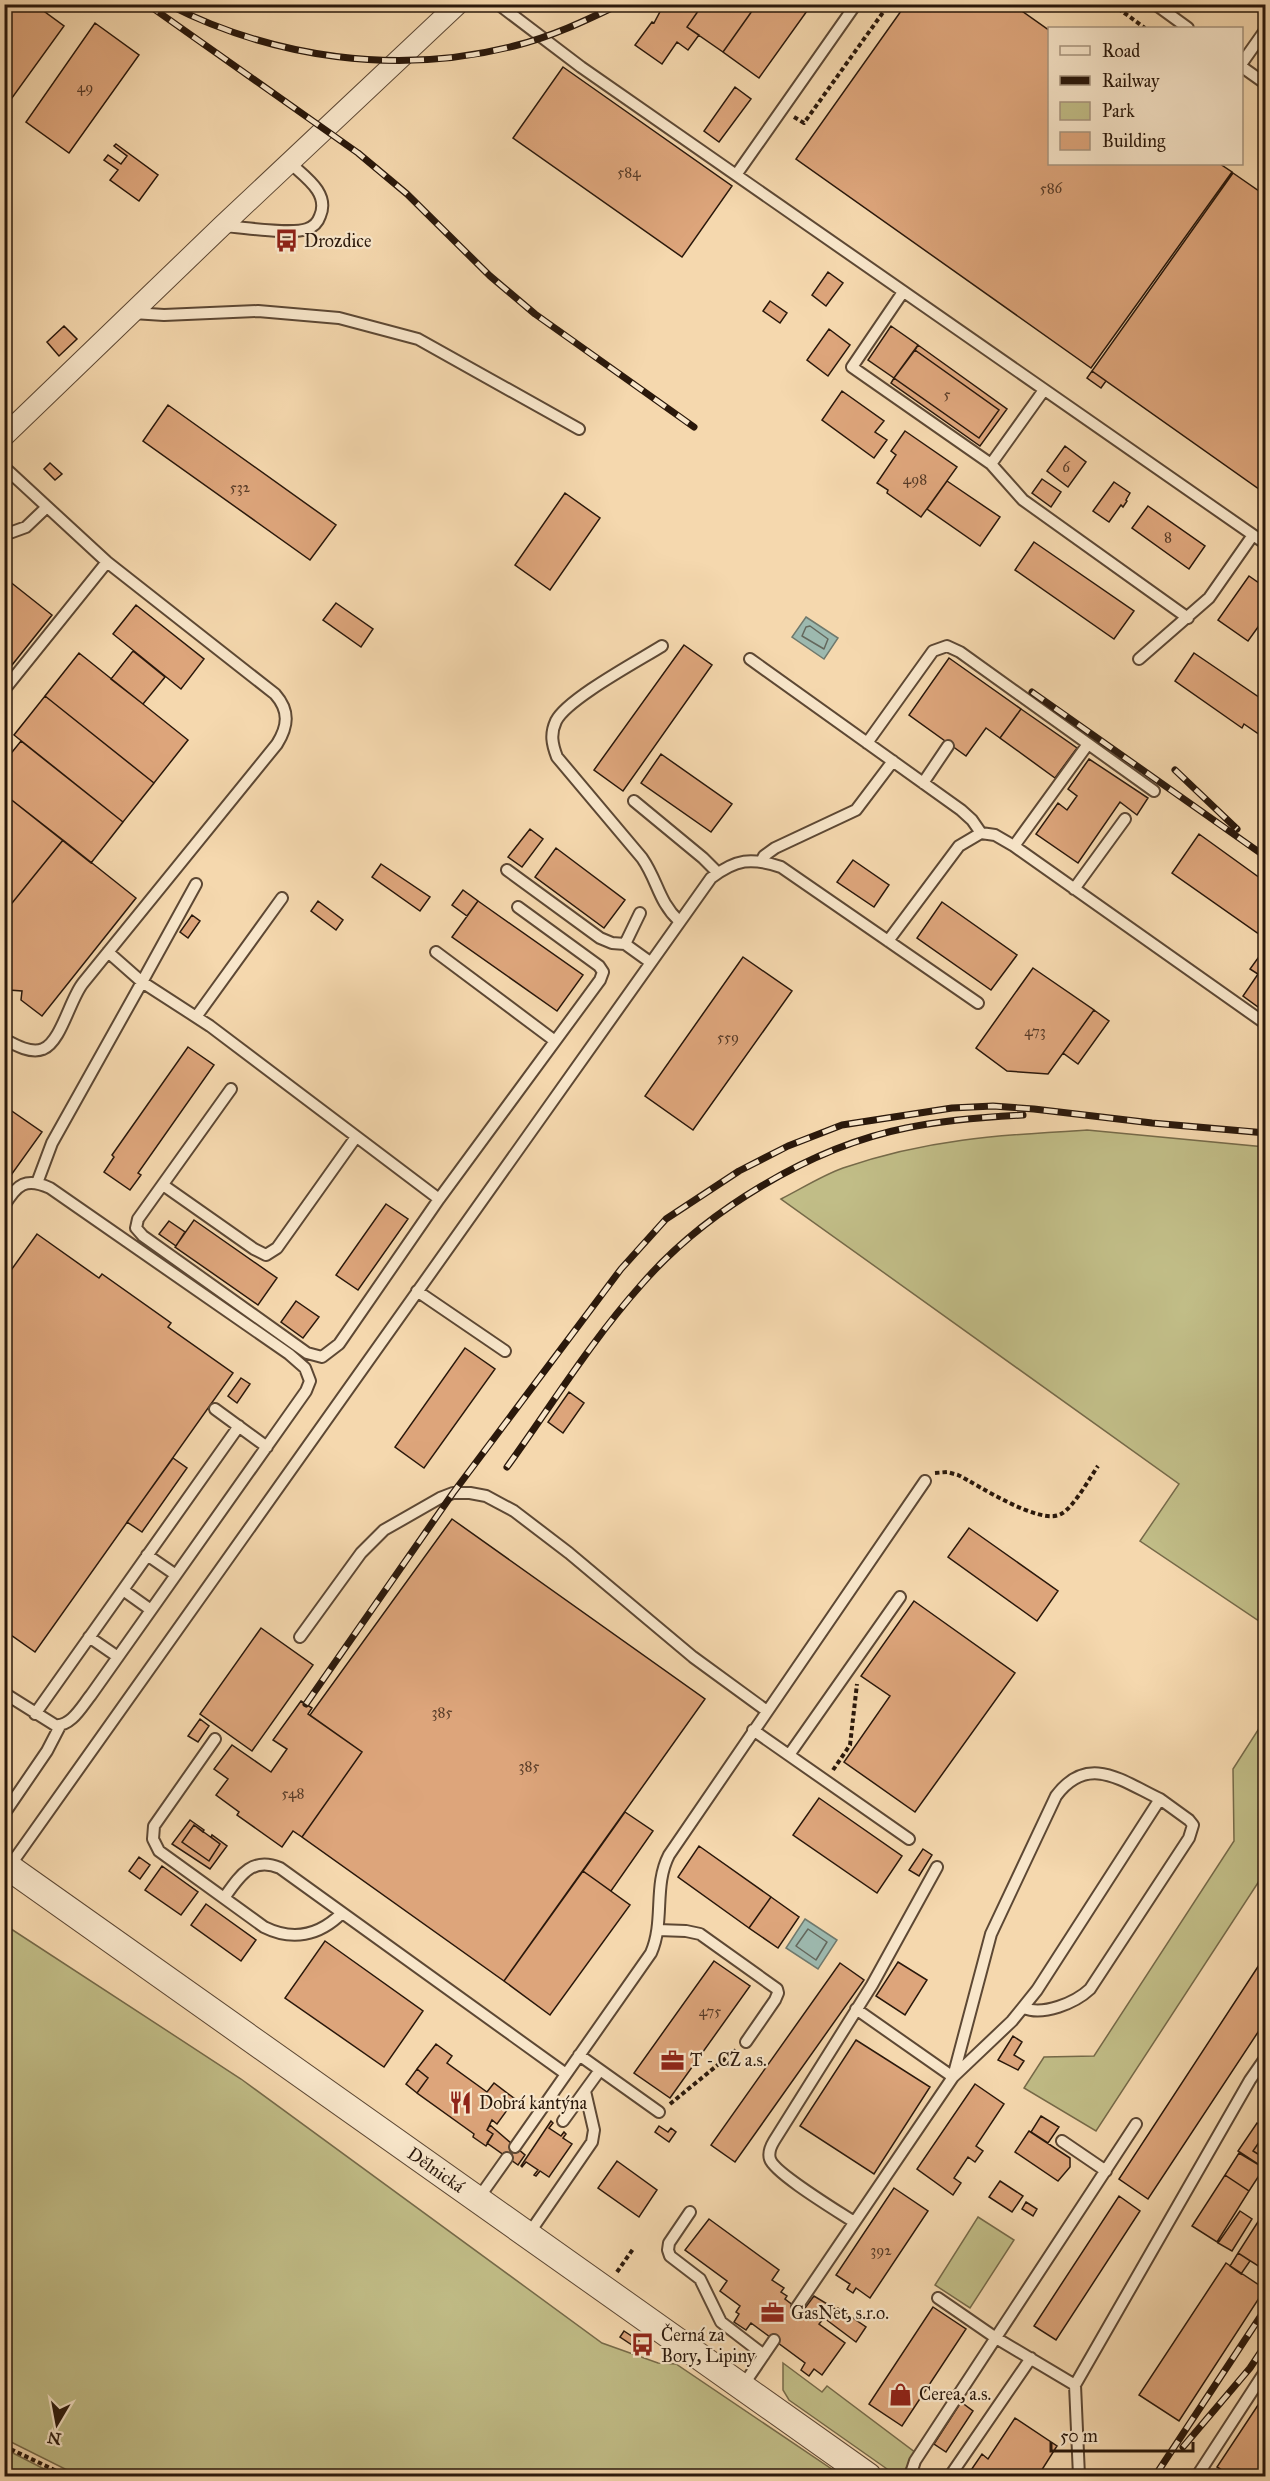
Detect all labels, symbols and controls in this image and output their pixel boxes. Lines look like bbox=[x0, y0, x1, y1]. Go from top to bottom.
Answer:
legend bbox=[1048, 27, 1243, 165]
text: Road bbox=[1102, 40, 1140, 62]
text: Railway bbox=[1102, 70, 1160, 92]
house number: 49 bbox=[77, 78, 93, 96]
text: Park bbox=[1102, 100, 1135, 122]
text: Building bbox=[1102, 130, 1166, 153]
house number: 584 bbox=[617, 163, 641, 181]
house number: 586 bbox=[1040, 179, 1064, 197]
bus stop icon: Drozdice bbox=[273, 228, 299, 254]
place label: Drozdice bbox=[304, 230, 371, 252]
house number: 5 bbox=[944, 385, 951, 403]
house number: 6 bbox=[1062, 458, 1071, 476]
house number: 498 bbox=[903, 470, 927, 488]
house number: 532 bbox=[230, 478, 251, 496]
house number: 8 bbox=[1164, 528, 1172, 546]
house number: 473 bbox=[1024, 1022, 1046, 1040]
house number: 559 bbox=[717, 1028, 739, 1046]
house number: 385 bbox=[432, 1703, 452, 1721]
house number: 385 bbox=[519, 1757, 539, 1775]
house number: 548 bbox=[282, 1784, 304, 1802]
house number: 475 bbox=[699, 2002, 721, 2020]
office icon: T - CZ a.s. bbox=[659, 2047, 685, 2073]
place label: T - CZ a.s. bbox=[690, 2049, 767, 2071]
restaurant icon: Dobrá kantýna bbox=[448, 2090, 474, 2116]
place label: Dobrá kantýna bbox=[479, 2092, 587, 2114]
street label: Dělnická bbox=[403, 2142, 469, 2198]
house number: 392 bbox=[870, 2241, 892, 2259]
office icon: GasNet, s.r.o. bbox=[760, 2300, 786, 2326]
place label: GasNet, s.r.o. bbox=[791, 2302, 889, 2324]
place label: Černá za Bory, Lipiny bbox=[661, 2323, 756, 2367]
bus stop icon: Černá za Bory, Lipiny bbox=[630, 2332, 656, 2358]
shop icon: Cerea, a.s. bbox=[888, 2381, 914, 2407]
place label: Cerea, a.s. bbox=[919, 2383, 991, 2405]
north arrow bbox=[27, 2394, 87, 2454]
scale bar bbox=[1051, 2415, 1194, 2453]
text: 50 m bbox=[1060, 2425, 1098, 2447]
text: N bbox=[46, 2428, 63, 2449]

